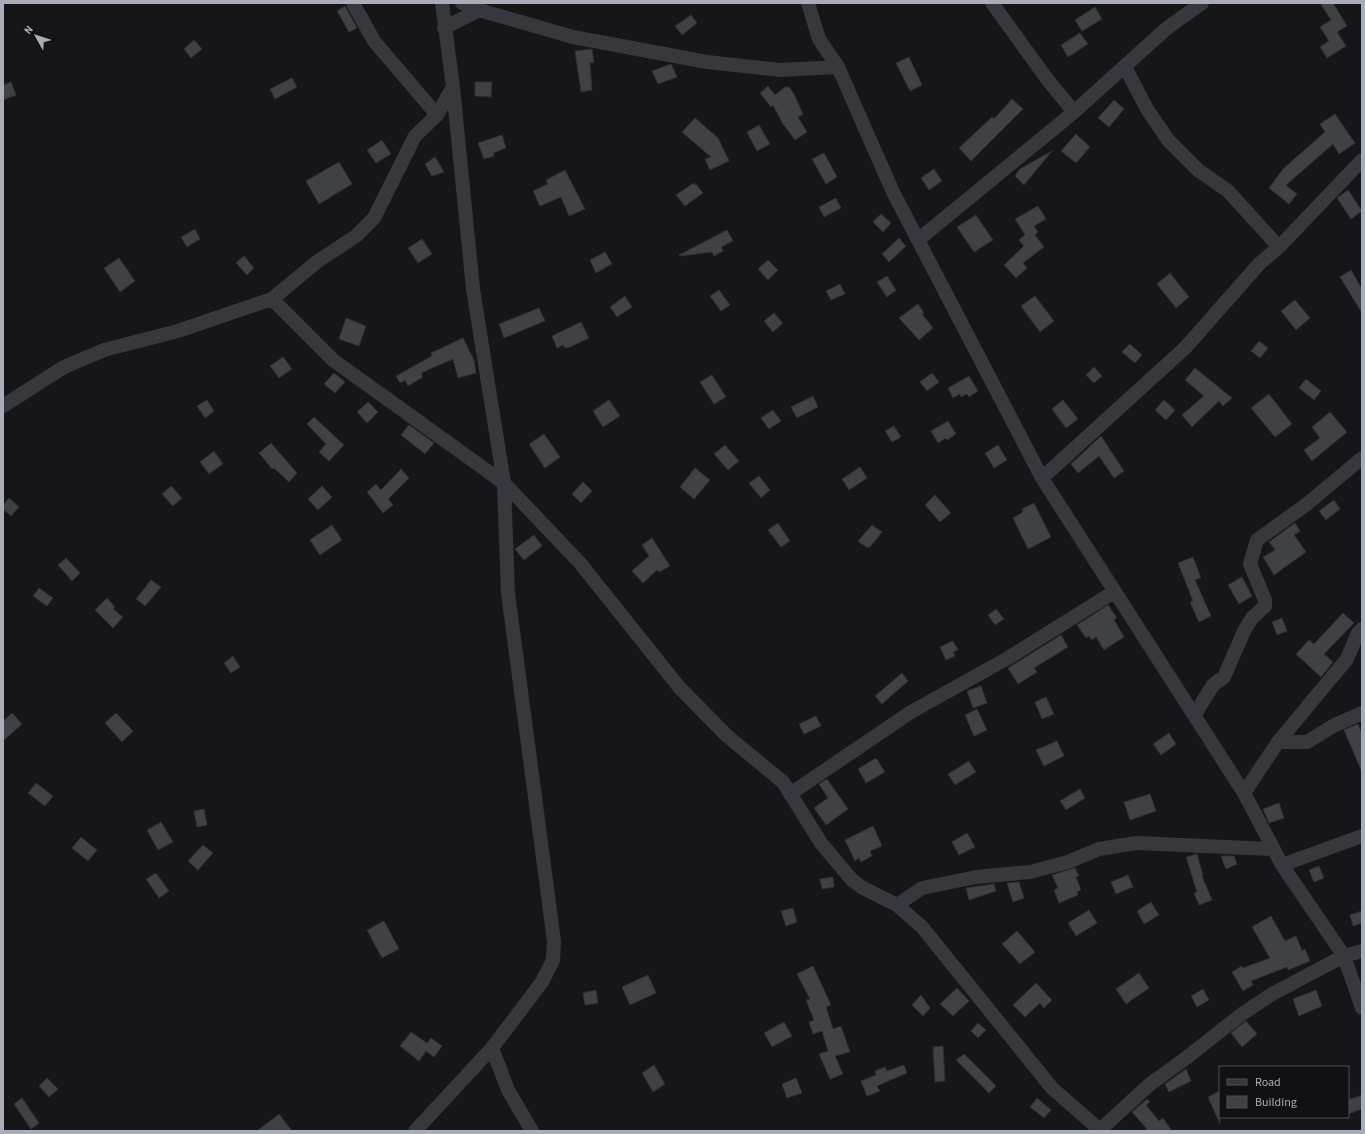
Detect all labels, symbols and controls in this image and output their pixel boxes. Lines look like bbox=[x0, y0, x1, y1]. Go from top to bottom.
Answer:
north arrow bbox=[16, 16, 56, 56]
text: N bbox=[20, 22, 37, 38]
legend bbox=[1219, 1066, 1349, 1118]
text: Road bbox=[1255, 1074, 1281, 1091]
text: Building bbox=[1255, 1094, 1297, 1111]

